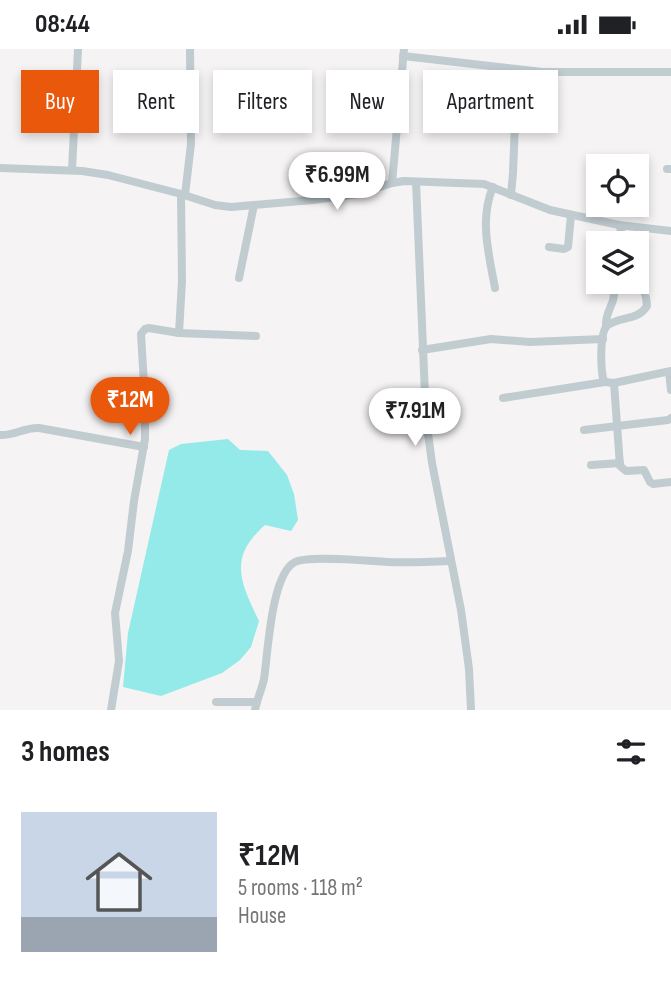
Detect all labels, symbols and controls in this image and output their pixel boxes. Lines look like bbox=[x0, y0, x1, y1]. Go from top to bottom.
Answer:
text: 08:44 bbox=[35, 9, 90, 40]
chip: Buy bbox=[21, 70, 99, 133]
chip: Rent bbox=[113, 70, 199, 133]
chip: Filters bbox=[213, 70, 312, 133]
chip: New bbox=[326, 70, 409, 133]
chip: Apartment bbox=[423, 70, 558, 133]
pin: ₹6.99M bbox=[280, 153, 394, 212]
map controls bbox=[586, 154, 649, 294]
button: locate bbox=[586, 154, 649, 217]
text: ₹6.99M bbox=[305, 161, 369, 189]
button: layers bbox=[586, 231, 649, 294]
pin: ₹12M bbox=[89, 377, 171, 437]
text: ₹12M bbox=[106, 386, 154, 414]
pin: ₹7.91M bbox=[358, 389, 472, 448]
text: ₹7.91M bbox=[385, 397, 445, 425]
icon: filters bbox=[612, 733, 650, 771]
text: 3 homes bbox=[21, 734, 110, 770]
text: ₹12M bbox=[238, 838, 299, 874]
icon: home bbox=[77, 840, 161, 924]
text: 5 rooms · 118 m² bbox=[238, 874, 363, 902]
text: House bbox=[238, 902, 286, 930]

